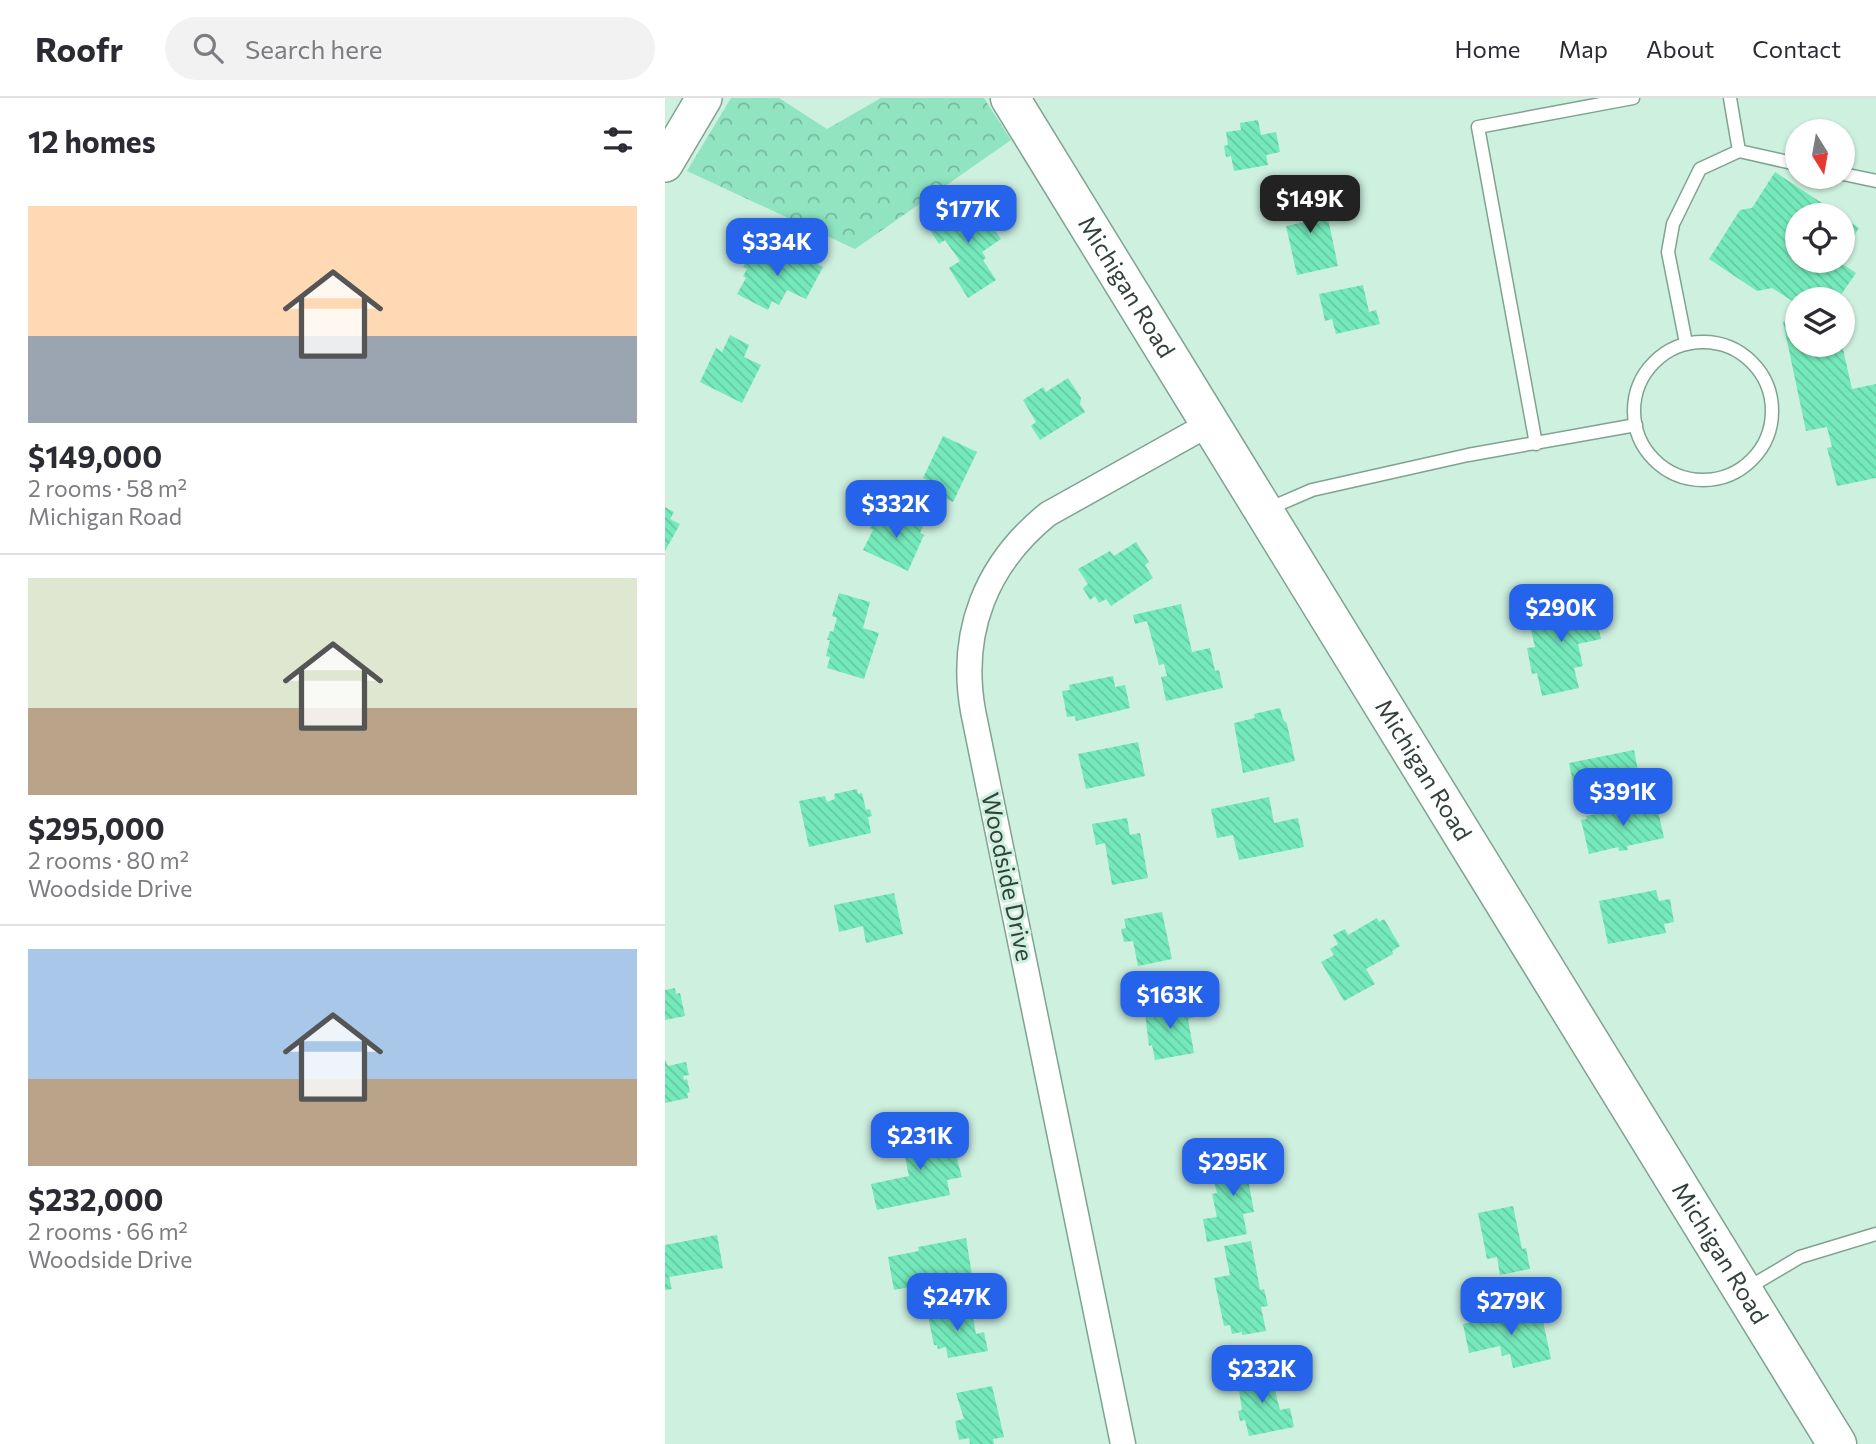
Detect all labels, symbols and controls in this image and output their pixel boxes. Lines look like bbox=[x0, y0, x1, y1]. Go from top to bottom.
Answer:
search box bbox=[165, 17, 655, 80]
text: Roofr bbox=[35, 28, 123, 69]
icon: search bbox=[189, 29, 227, 67]
text: Search here bbox=[245, 33, 383, 64]
text: Home bbox=[1455, 34, 1521, 63]
text: Map bbox=[1559, 34, 1608, 63]
text: About bbox=[1646, 34, 1714, 63]
text: Contact bbox=[1752, 34, 1841, 63]
north arrow bbox=[1785, 119, 1855, 189]
map controls bbox=[1785, 119, 1855, 357]
icon: filters bbox=[599, 121, 637, 159]
text: 12 homes bbox=[28, 122, 156, 159]
pin: $149K bbox=[1261, 176, 1359, 235]
text: $149K bbox=[1276, 184, 1344, 212]
pin: $177K bbox=[919, 186, 1017, 245]
text: $177K bbox=[936, 194, 1000, 222]
button: locate bbox=[1785, 203, 1855, 273]
street label: Michigan Road bbox=[1073, 210, 1182, 362]
pin: $334K bbox=[728, 218, 826, 278]
text: $334K bbox=[742, 227, 812, 255]
icon: home bbox=[270, 251, 396, 377]
button: layers bbox=[1785, 287, 1855, 357]
text: $149,000 bbox=[28, 437, 162, 474]
text: 2 rooms · 58 m² bbox=[28, 474, 187, 502]
pin: $332K bbox=[847, 480, 945, 540]
text: $332K bbox=[862, 489, 930, 517]
text: Michigan Road bbox=[28, 502, 182, 530]
pin: $290K bbox=[1512, 584, 1610, 644]
text: $290K bbox=[1525, 593, 1597, 621]
icon: home bbox=[270, 623, 396, 749]
street label: Michigan Road bbox=[1370, 693, 1479, 846]
pin: $391K bbox=[1574, 768, 1672, 828]
text: $391K bbox=[1589, 777, 1657, 805]
street label: Woodside Drive bbox=[976, 790, 1040, 964]
text: $295,000 bbox=[28, 809, 165, 846]
text: 2 rooms · 80 m² bbox=[28, 846, 189, 874]
text: Woodside Drive bbox=[28, 874, 192, 902]
pin: $163K bbox=[1121, 972, 1219, 1031]
text: $163K bbox=[1136, 980, 1204, 1008]
icon: home bbox=[270, 994, 396, 1120]
pin: $231K bbox=[871, 1112, 969, 1172]
text: $231K bbox=[887, 1121, 953, 1149]
pin: $295K bbox=[1184, 1138, 1282, 1198]
text: $295K bbox=[1198, 1147, 1268, 1175]
street label: Michigan Road bbox=[1667, 1176, 1776, 1329]
text: $232,000 bbox=[28, 1180, 164, 1217]
text: 2 rooms · 66 m² bbox=[28, 1217, 188, 1245]
text: Woodside Drive bbox=[28, 1245, 192, 1273]
pin: $247K bbox=[908, 1274, 1006, 1333]
pin: $279K bbox=[1462, 1278, 1560, 1337]
text: $247K bbox=[923, 1282, 991, 1310]
text: $279K bbox=[1477, 1286, 1545, 1314]
pin: $232K bbox=[1213, 1346, 1311, 1405]
text: $232K bbox=[1228, 1354, 1296, 1382]

